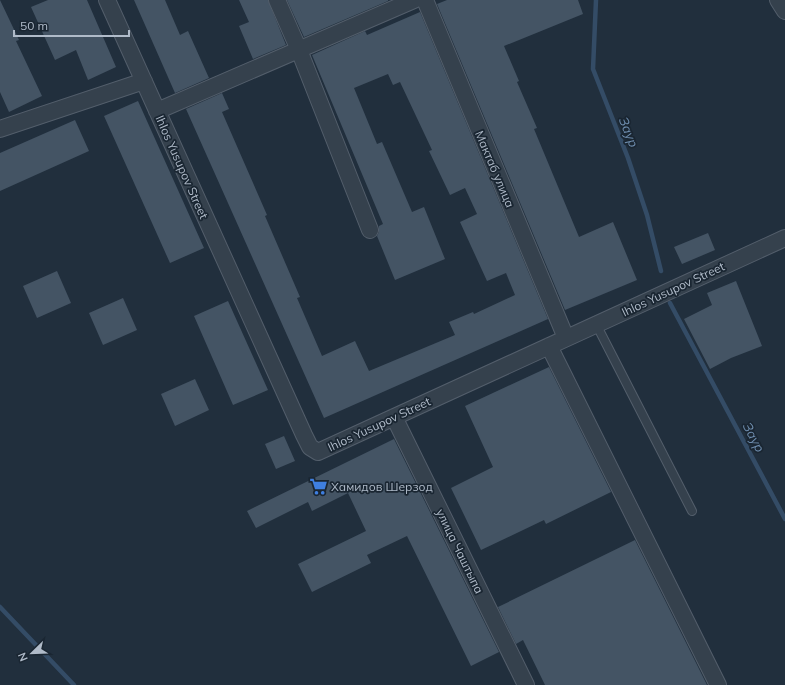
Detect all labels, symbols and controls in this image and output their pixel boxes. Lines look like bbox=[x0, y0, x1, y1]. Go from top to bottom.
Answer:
scale bar bbox=[14, 12, 129, 38]
text: 50 m bbox=[20, 18, 48, 33]
street label: Ihlos Yusupov Street bbox=[152, 113, 212, 221]
water label: Заур bbox=[616, 114, 642, 150]
street label: Мактаб улица bbox=[472, 128, 518, 210]
street label: Ihlos Yusupov Street bbox=[619, 259, 727, 319]
street label: Ihlos Yusupov Street bbox=[325, 394, 433, 454]
water label: Заур bbox=[740, 419, 768, 455]
supermarket icon: Хамидов Шерзод bbox=[308, 476, 328, 496]
place label: Хамидов Шерзод bbox=[331, 479, 433, 494]
street label: улица Чаштыпа bbox=[433, 506, 487, 596]
north arrow bbox=[12, 633, 52, 673]
text: N bbox=[15, 650, 31, 663]

